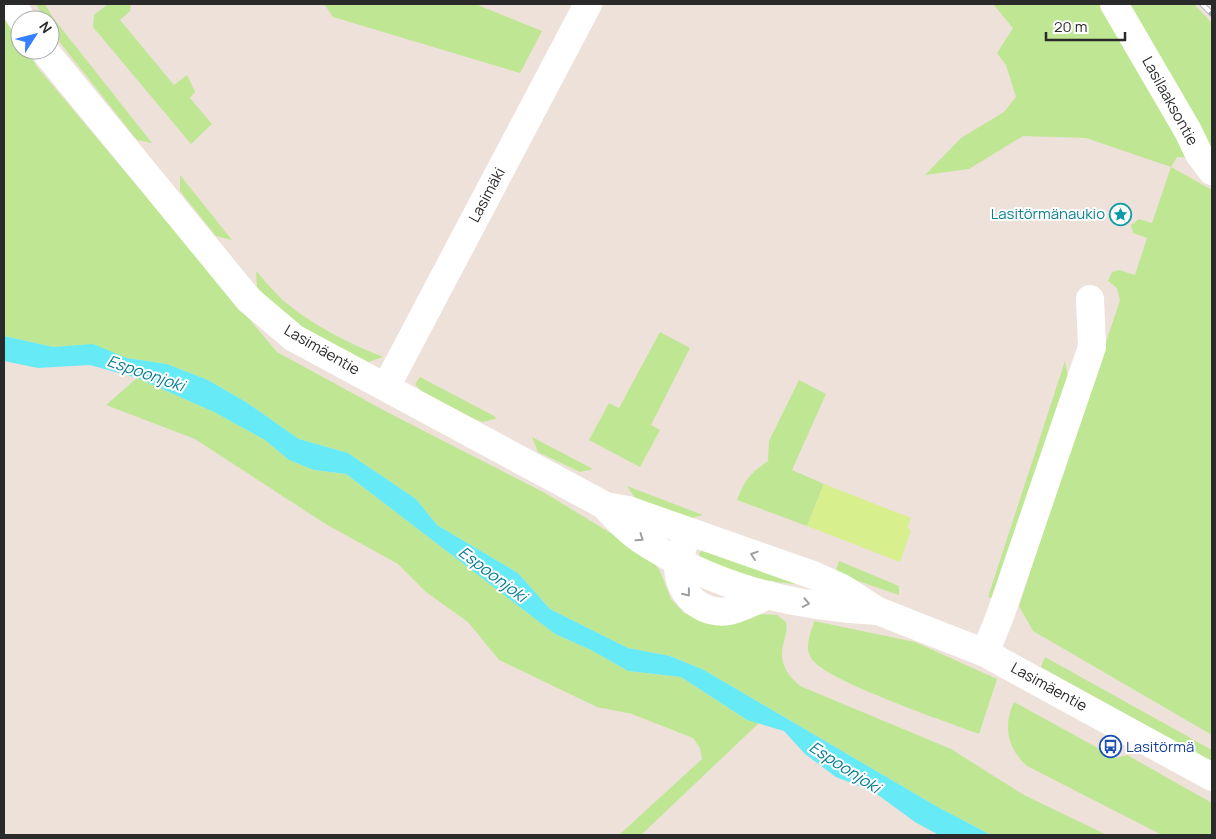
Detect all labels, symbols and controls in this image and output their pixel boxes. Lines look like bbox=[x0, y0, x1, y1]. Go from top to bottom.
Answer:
north arrow bbox=[10, 10, 60, 60]
scale bar bbox=[1046, 10, 1125, 42]
text: 20 m bbox=[1054, 16, 1087, 37]
text: N bbox=[35, 17, 57, 37]
street label: Lasilaaksontie bbox=[1137, 52, 1204, 149]
street label: Lasimäki bbox=[463, 164, 510, 226]
place icon: Lasitörmänaukio bbox=[1109, 202, 1133, 226]
place label: Lasitörmänaukio bbox=[991, 203, 1105, 224]
street label: Lasimäentie bbox=[281, 319, 364, 380]
water label: Espoonjoki bbox=[104, 349, 190, 397]
one-way arrow bbox=[634, 532, 644, 541]
water label: Espoonjoki bbox=[454, 541, 534, 608]
one-way arrow bbox=[751, 551, 759, 561]
one-way arrow bbox=[682, 587, 690, 596]
one-way arrow bbox=[801, 597, 810, 607]
street label: Lasimäentie bbox=[1007, 657, 1091, 716]
bus stop icon: Lasitörmä bbox=[1098, 735, 1122, 759]
water label: Espoonjoki bbox=[805, 736, 887, 799]
place label: Lasitörmä bbox=[1126, 736, 1194, 757]

